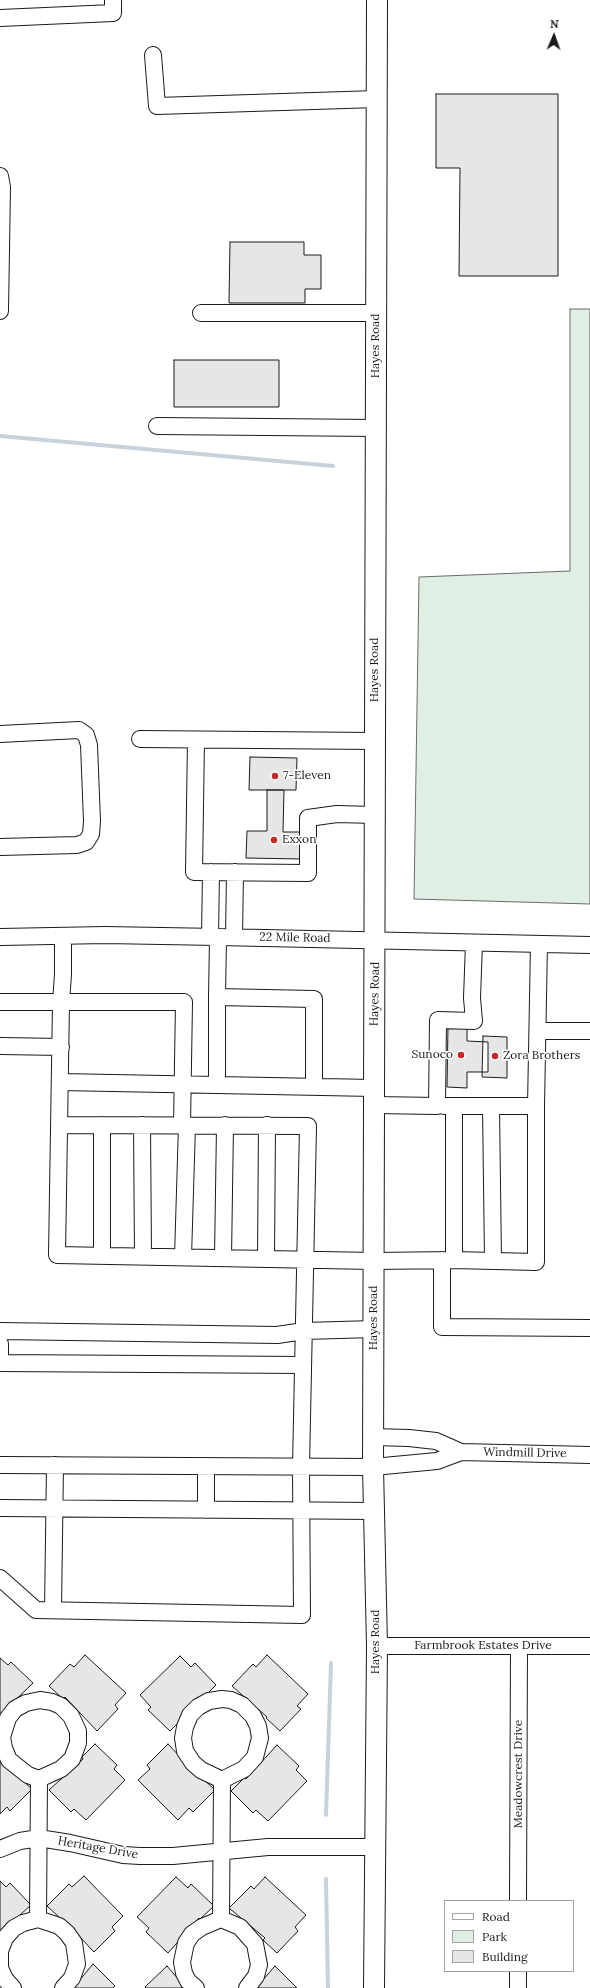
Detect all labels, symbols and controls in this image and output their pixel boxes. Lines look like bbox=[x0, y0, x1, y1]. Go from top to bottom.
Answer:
north arrow bbox=[534, 16, 574, 56]
text: N bbox=[550, 17, 559, 31]
street label: Hayes Road bbox=[369, 314, 383, 378]
street label: Hayes Road bbox=[368, 638, 382, 702]
place label: 7-Eleven bbox=[283, 769, 331, 783]
marker: 7-Eleven bbox=[270, 771, 280, 781]
place label: Exxon bbox=[282, 833, 316, 847]
marker: Exxon bbox=[269, 835, 279, 845]
street label: 22 Mile Road bbox=[259, 930, 331, 946]
street label: Hayes Road bbox=[367, 962, 383, 1026]
place label: Sunoco bbox=[411, 1048, 453, 1062]
place label: Zora Brothers bbox=[503, 1049, 580, 1063]
marker: Sunoco bbox=[456, 1050, 466, 1060]
marker: Zora Brothers bbox=[490, 1051, 500, 1061]
street label: Hayes Road bbox=[367, 1286, 381, 1350]
street label: Windmill Drive bbox=[483, 1445, 567, 1461]
street label: Hayes Road bbox=[369, 1610, 383, 1674]
street label: Farmbrook Estates Drive bbox=[414, 1639, 552, 1653]
street label: Meadowcrest Drive bbox=[512, 1720, 526, 1828]
street label: Heritage Drive bbox=[57, 1834, 139, 1862]
legend bbox=[444, 1900, 574, 1972]
text: Road bbox=[482, 1909, 510, 1924]
text: Park bbox=[482, 1929, 507, 1944]
text: Building bbox=[482, 1949, 528, 1964]

